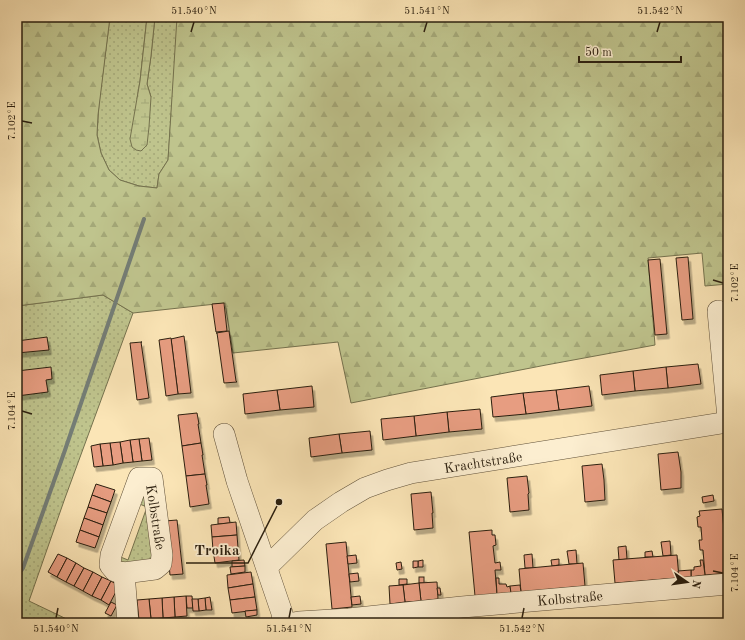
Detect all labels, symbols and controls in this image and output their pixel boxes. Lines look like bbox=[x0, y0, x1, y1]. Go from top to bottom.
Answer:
text: 51.540°N bbox=[171, 6, 217, 16]
text: 51.541°N bbox=[404, 6, 450, 16]
text: 51.542°N bbox=[637, 6, 683, 16]
scale bar bbox=[579, 38, 681, 64]
text: 50 m bbox=[585, 46, 612, 59]
text: 7.102°E bbox=[7, 102, 17, 140]
text: 7.102°E bbox=[730, 264, 740, 302]
text: 7.104°E bbox=[7, 392, 17, 430]
street label: Krachtstraße bbox=[443, 450, 523, 476]
street label: Kolbstraße bbox=[143, 484, 167, 551]
callout: Troika bbox=[186, 536, 248, 563]
text: Troika bbox=[194, 544, 240, 559]
text: 7.104°E bbox=[730, 554, 740, 592]
north arrow bbox=[667, 562, 707, 602]
text: N bbox=[689, 579, 702, 590]
street label: Kolbstraße bbox=[537, 589, 604, 609]
text: 51.540°N bbox=[33, 624, 79, 634]
text: 51.541°N bbox=[266, 624, 312, 634]
text: 51.542°N bbox=[499, 624, 545, 634]

